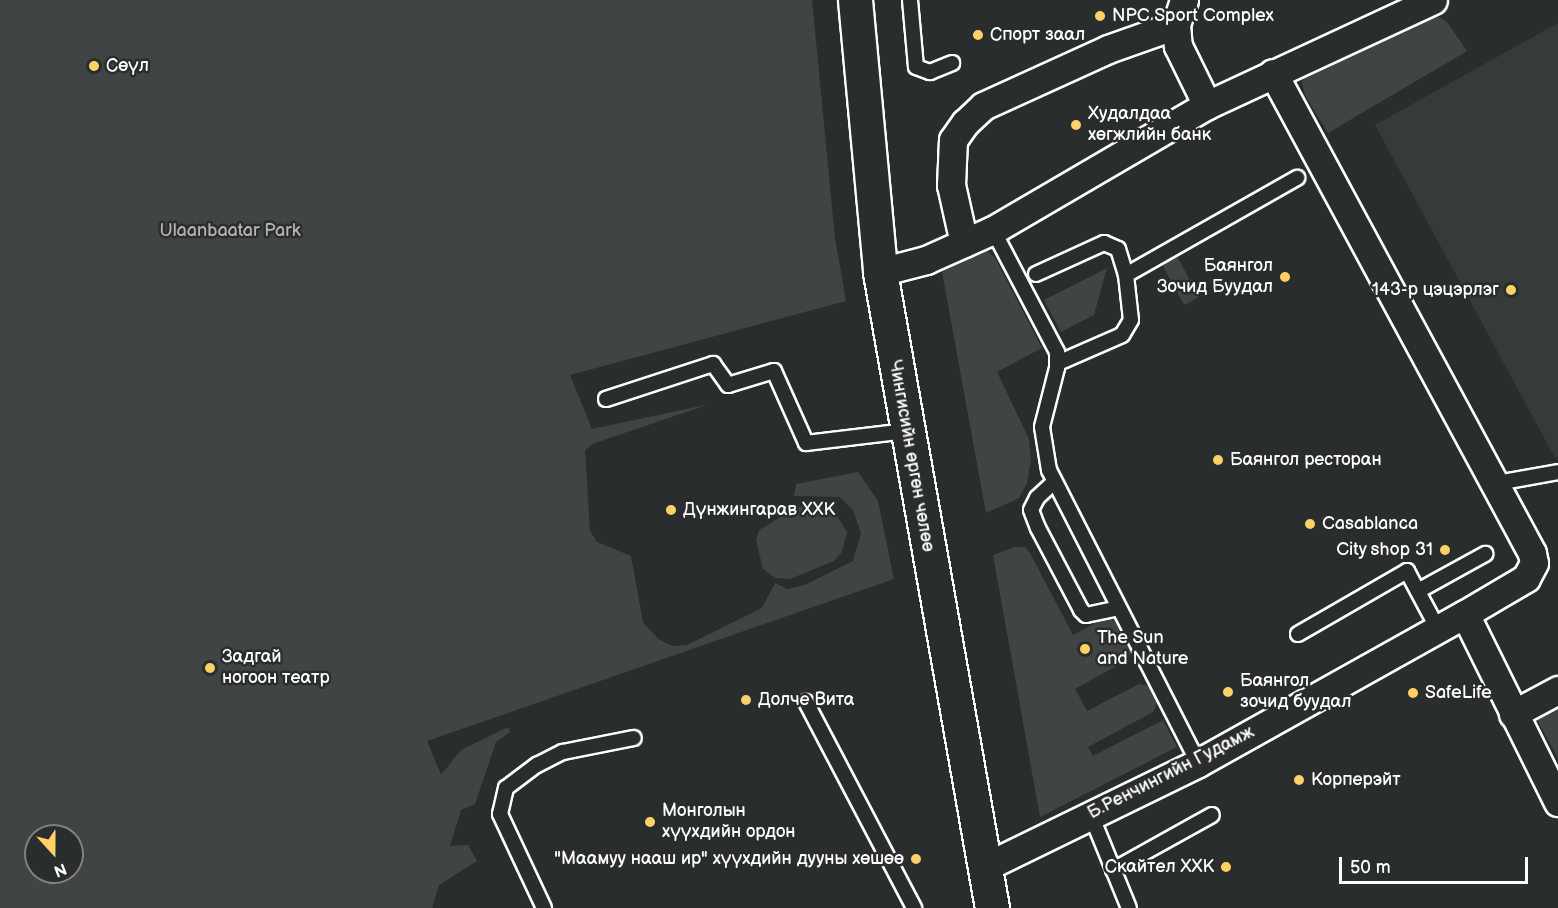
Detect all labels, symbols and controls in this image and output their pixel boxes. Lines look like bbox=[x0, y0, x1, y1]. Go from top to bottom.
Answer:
place label: NPC Sport Complex bbox=[1112, 5, 1274, 27]
marker: NPC Sport Complex bbox=[1093, 9, 1107, 23]
place label: Спорт заал bbox=[990, 24, 1085, 46]
marker: Спорт заал bbox=[971, 28, 985, 42]
place label: Сөүл bbox=[106, 55, 149, 77]
marker: Сөүл bbox=[87, 59, 101, 73]
place label: Худалдаа хөгжлийн банк bbox=[1088, 104, 1211, 146]
marker: Худалдаа хөгжлийн банк bbox=[1069, 118, 1083, 132]
park label: Ulaanbaatar Park bbox=[160, 220, 300, 242]
place label: Баянгол Зочид Буудал bbox=[1157, 256, 1273, 298]
marker: Баянгол Зочид Буудал bbox=[1278, 270, 1292, 284]
place label: 143-р цэцэрлэг bbox=[1372, 279, 1499, 301]
marker: 143-р цэцэрлэг bbox=[1504, 283, 1518, 297]
street label: Чингисийн өргөн чөлөө bbox=[883, 358, 939, 554]
place label: Баянгол ресторан bbox=[1230, 449, 1382, 471]
marker: Баянгол ресторан bbox=[1211, 453, 1225, 467]
place label: Дүнжингарав ХХК bbox=[683, 499, 835, 521]
marker: Дүнжингарав ХХК bbox=[664, 503, 678, 517]
place label: Casablanca bbox=[1322, 513, 1418, 535]
marker: Casablanca bbox=[1303, 517, 1317, 531]
place label: City shop 31 bbox=[1335, 539, 1433, 561]
marker: City shop 31 bbox=[1438, 543, 1452, 557]
place label: The Sun and Nature bbox=[1097, 628, 1189, 670]
marker: The Sun and Nature bbox=[1078, 642, 1092, 656]
place label: Задгай ногоон театр bbox=[222, 647, 330, 690]
marker: Задгай ногоон театр bbox=[203, 661, 217, 675]
place label: Баянгол зочид буудал bbox=[1240, 671, 1351, 714]
place label: SafeLife bbox=[1425, 682, 1492, 704]
marker: Баянгол зочид буудал bbox=[1221, 685, 1235, 699]
marker: SafeLife bbox=[1406, 686, 1420, 700]
place label: Долче Вита bbox=[758, 689, 854, 711]
marker: Долче Вита bbox=[739, 693, 753, 707]
street label: Б.Ренчингийн Гудамж bbox=[1084, 722, 1258, 824]
place label: Корперэйт bbox=[1311, 769, 1401, 791]
marker: Корперэйт bbox=[1292, 773, 1306, 787]
place label: Монголын хүүхдийн ордон bbox=[662, 801, 796, 844]
marker: Монголын хүүхдийн ордон bbox=[643, 815, 657, 829]
north arrow bbox=[24, 824, 84, 884]
scale bar bbox=[1342, 845, 1531, 883]
place label: "Маамуу нааш ир" хүүхдийн дууны хөшөө bbox=[554, 848, 904, 870]
marker: "Маамуу нааш ир" хүүхдийн дууны хөшөө bbox=[909, 852, 923, 866]
place label: Скайтел ХХК bbox=[1105, 856, 1214, 878]
text: 50 m bbox=[1350, 857, 1391, 878]
text: N bbox=[51, 858, 69, 880]
marker: Скайтел ХХК bbox=[1219, 860, 1233, 874]

